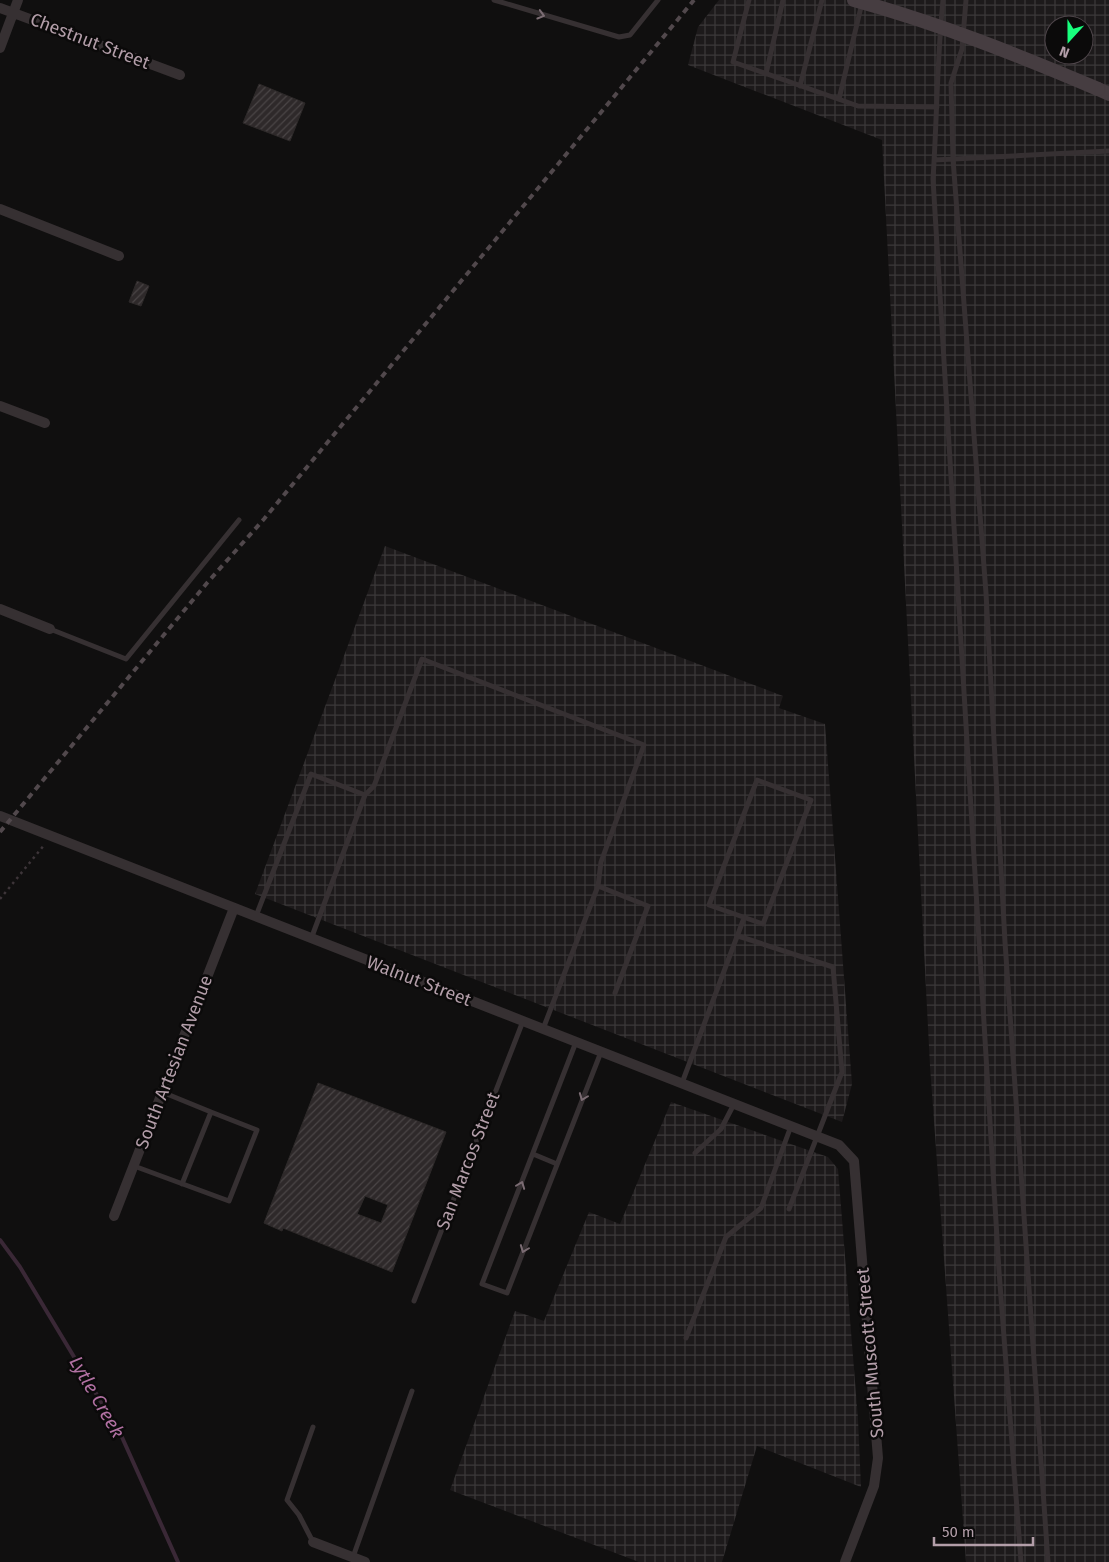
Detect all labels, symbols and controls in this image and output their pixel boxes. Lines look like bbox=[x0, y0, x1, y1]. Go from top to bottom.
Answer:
street label: Chestnut Street bbox=[27, 8, 153, 74]
one-way arrow bbox=[536, 9, 544, 19]
north arrow bbox=[1044, 15, 1094, 65]
text: N bbox=[1057, 42, 1072, 61]
street label: Walnut Street bbox=[364, 951, 475, 1011]
street label: South Artesian Avenue bbox=[131, 972, 217, 1152]
street label: San Marcos Street bbox=[432, 1088, 505, 1233]
one-way arrow bbox=[579, 1092, 589, 1101]
one-way arrow bbox=[515, 1182, 525, 1190]
one-way arrow bbox=[520, 1244, 530, 1253]
street label: South Muscott Street bbox=[852, 1266, 888, 1439]
water label: Lytle Creek bbox=[64, 1352, 130, 1442]
scale bar bbox=[934, 1514, 1033, 1546]
text: 50 m bbox=[942, 1523, 975, 1541]

